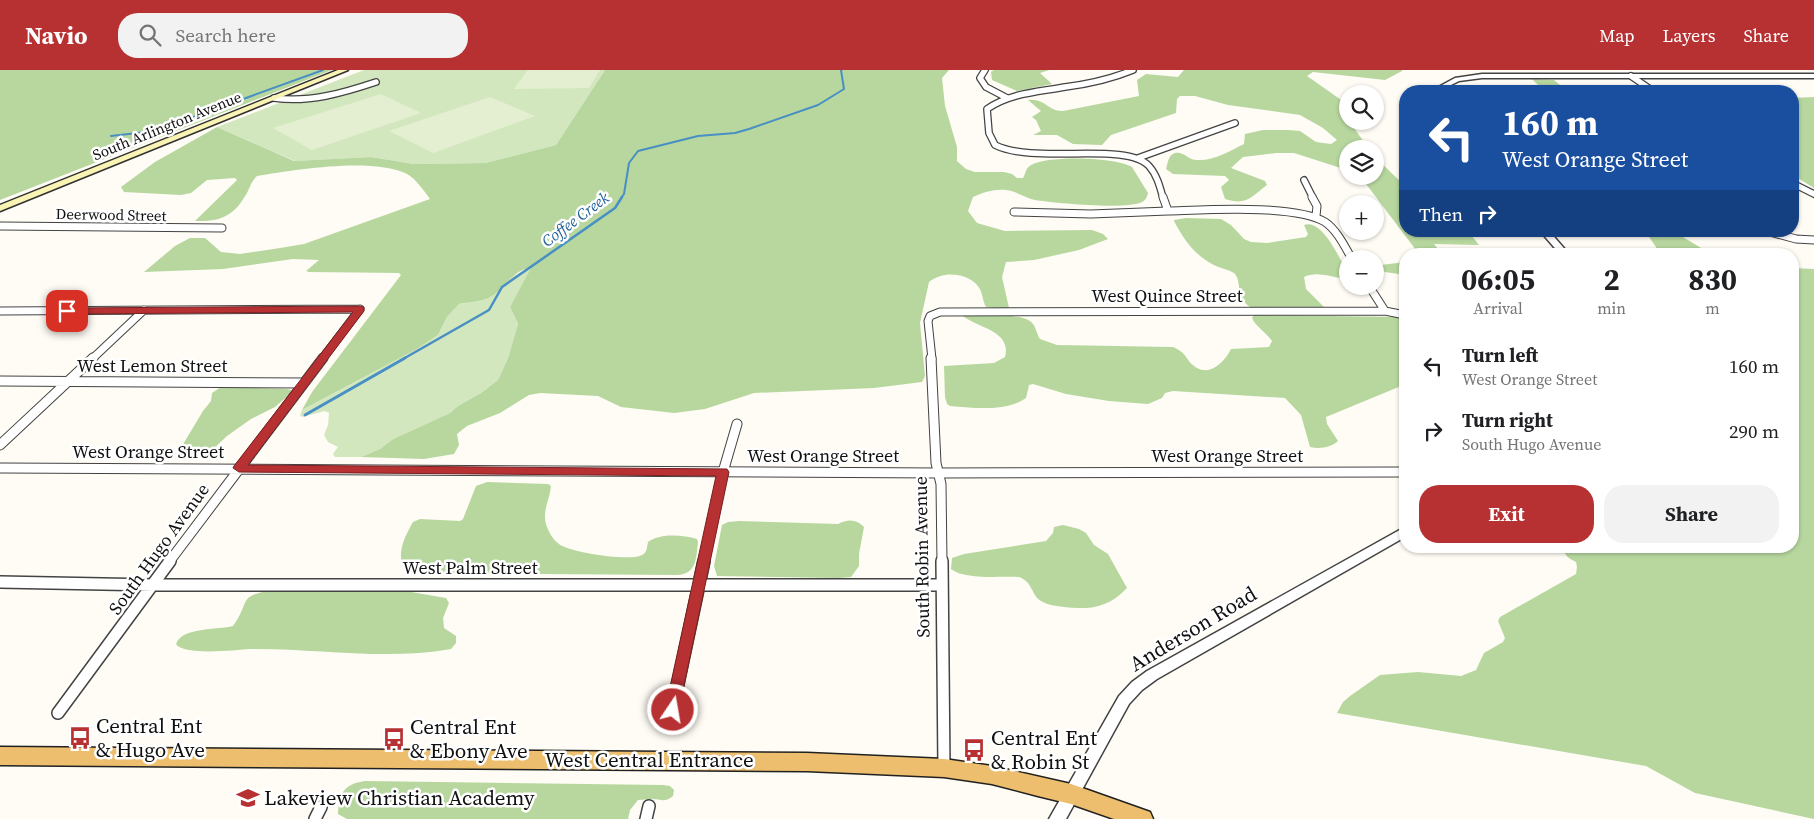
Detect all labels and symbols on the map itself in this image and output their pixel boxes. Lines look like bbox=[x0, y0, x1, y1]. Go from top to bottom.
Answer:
street label: South Arlington Avenue bbox=[89, 86, 245, 165]
water label: Coffee Creek bbox=[537, 186, 614, 252]
street label: Deerwood Street bbox=[55, 203, 167, 226]
street label: West Quince Street bbox=[1091, 283, 1243, 308]
pin bbox=[46, 290, 88, 332]
street label: West Lemon Street bbox=[77, 353, 228, 378]
street label: West Orange Street bbox=[72, 439, 224, 464]
street label: West Orange Street bbox=[747, 443, 899, 468]
street label: West Orange Street bbox=[1151, 443, 1303, 468]
street label: South Robin Avenue bbox=[908, 476, 935, 638]
street label: South Hugo Avenue bbox=[102, 478, 215, 619]
street label: West Palm Street bbox=[402, 555, 538, 580]
street label: Anderson Road bbox=[1124, 579, 1262, 678]
position arrow bbox=[646, 683, 698, 735]
place label: Central Ent & Hugo Ave bbox=[96, 711, 205, 764]
place label: Central Ent & Ebony Ave bbox=[410, 712, 528, 765]
place label: Central Ent & Robin St bbox=[991, 723, 1097, 776]
bus stop icon: Central Ent & Hugo Ave bbox=[67, 725, 93, 751]
bus stop icon: Central Ent & Ebony Ave bbox=[381, 726, 407, 752]
bus stop icon: Central Ent & Robin St bbox=[961, 737, 987, 763]
street label: West Central Entrance bbox=[544, 745, 754, 774]
place label: Lakeview Christian Academy bbox=[264, 783, 535, 812]
school or university icon: Lakeview Christian Academy bbox=[235, 785, 261, 811]

